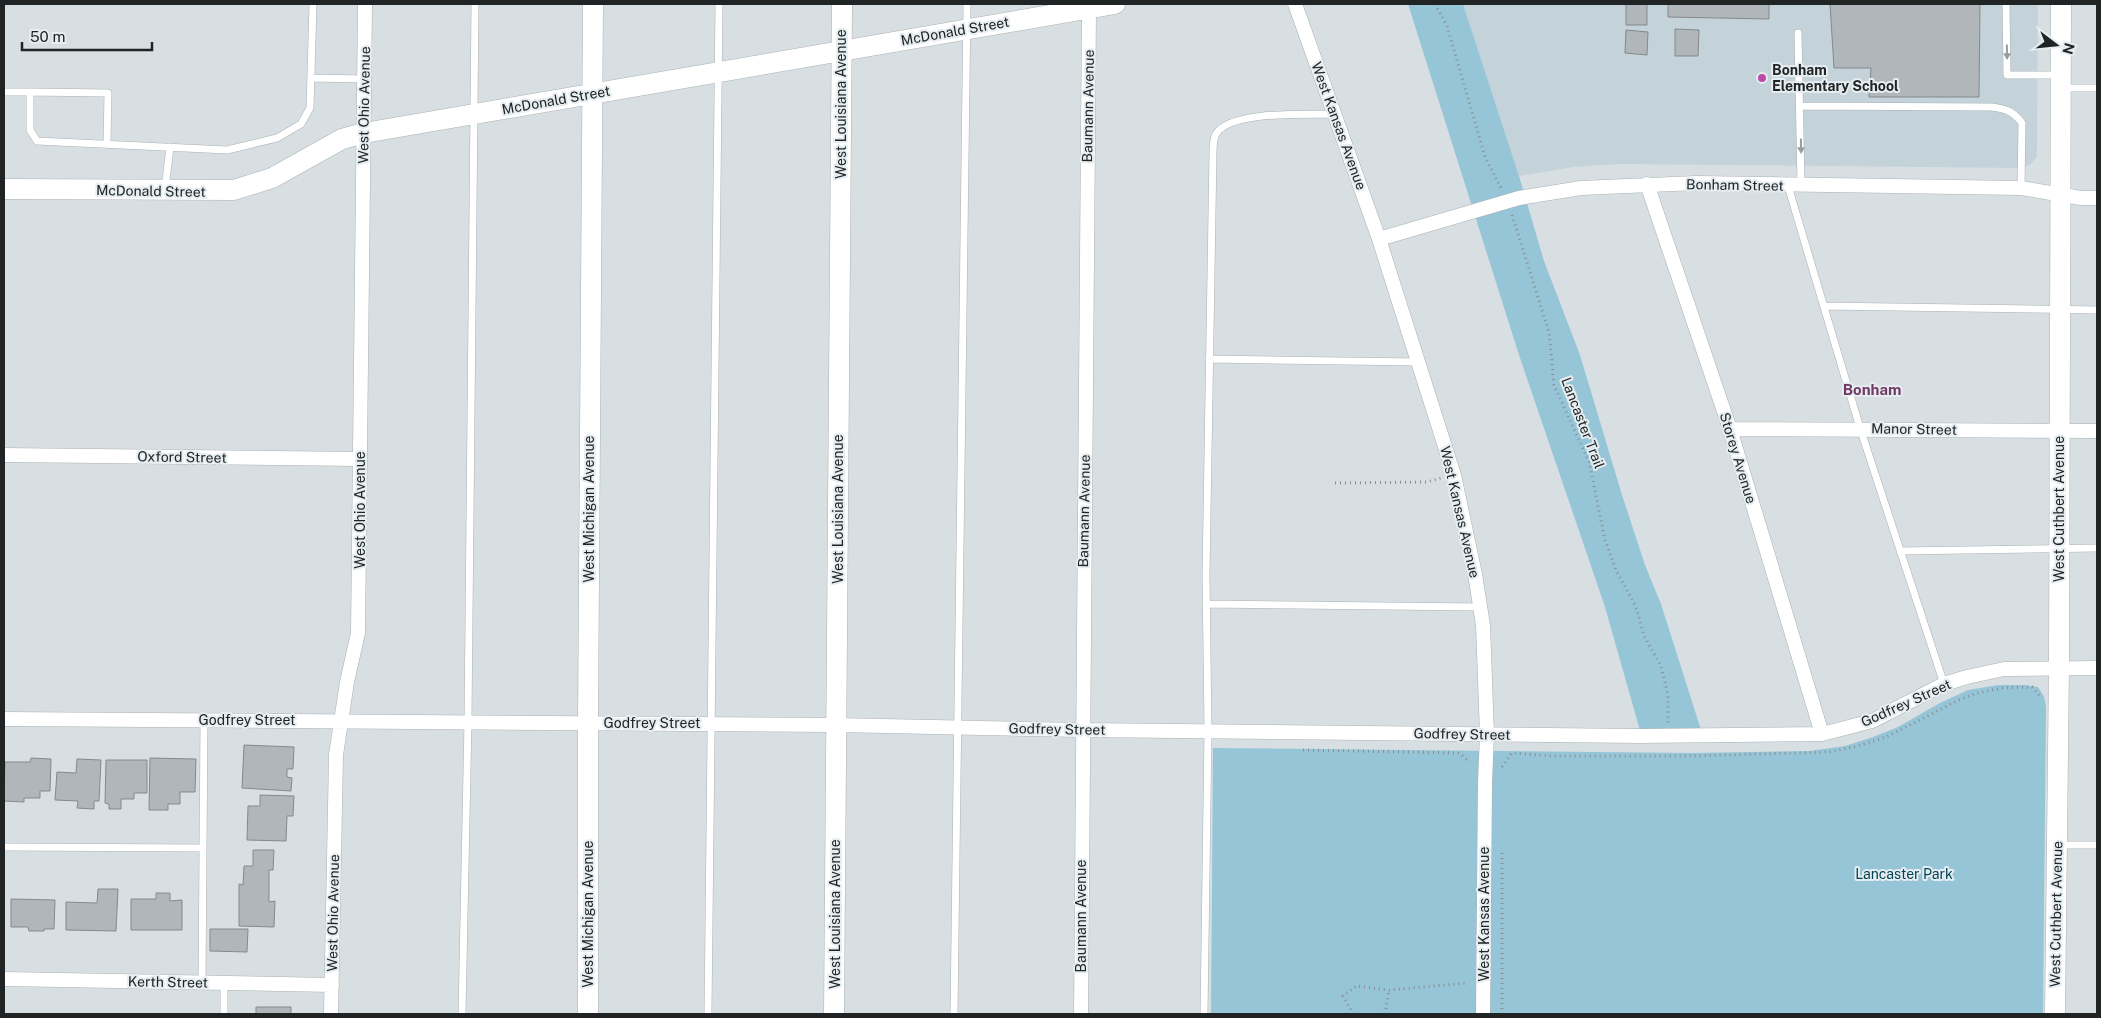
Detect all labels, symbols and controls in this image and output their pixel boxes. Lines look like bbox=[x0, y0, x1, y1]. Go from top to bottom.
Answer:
street label: McDonald Street bbox=[900, 14, 1010, 48]
scale bar bbox=[22, 20, 152, 52]
north arrow bbox=[2031, 20, 2081, 70]
text: 50 m bbox=[30, 28, 65, 45]
street label: West Louisiana Avenue bbox=[833, 29, 849, 179]
text: N bbox=[2059, 41, 2078, 56]
one-way arrow bbox=[2003, 45, 2011, 61]
street label: West Ohio Avenue bbox=[355, 46, 373, 164]
street label: Baumann Avenue bbox=[1079, 49, 1097, 163]
street label: West Kansas Avenue bbox=[1308, 60, 1370, 192]
place label: Bonham Elementary School bbox=[1772, 62, 1899, 94]
marker: Bonham Elementary School bbox=[1756, 72, 1768, 84]
street label: McDonald Street bbox=[501, 83, 611, 117]
one-way arrow bbox=[1797, 138, 1805, 154]
street label: Bonham Street bbox=[1686, 176, 1784, 194]
street label: McDonald Street bbox=[96, 182, 206, 200]
street label: Lancaster Trail bbox=[1558, 375, 1608, 471]
district label: Bonham bbox=[1843, 381, 1901, 398]
street label: Storey Avenue bbox=[1717, 411, 1759, 506]
street label: Manor Street bbox=[1871, 420, 1957, 438]
street label: West Louisiana Avenue bbox=[830, 434, 846, 584]
street label: West Michigan Avenue bbox=[581, 435, 597, 583]
street label: West Cuthbert Avenue bbox=[2051, 436, 2067, 582]
street label: West Kansas Avenue bbox=[1437, 444, 1483, 580]
street label: Oxford Street bbox=[137, 448, 227, 466]
street label: West Ohio Avenue bbox=[352, 451, 368, 569]
street label: Baumann Avenue bbox=[1075, 454, 1093, 568]
street label: Godfrey Street bbox=[1858, 676, 1954, 730]
street label: Godfrey Street bbox=[198, 712, 296, 728]
street label: Godfrey Street bbox=[603, 715, 701, 731]
street label: Godfrey Street bbox=[1008, 720, 1106, 738]
street label: Godfrey Street bbox=[1413, 725, 1511, 743]
street label: West Louisiana Avenue bbox=[827, 839, 843, 989]
street label: West Michigan Avenue bbox=[580, 840, 596, 988]
street label: West Cuthbert Avenue bbox=[2047, 841, 2065, 987]
street label: West Kansas Avenue bbox=[1476, 847, 1492, 981]
street label: West Ohio Avenue bbox=[324, 854, 342, 972]
street label: Baumann Avenue bbox=[1073, 860, 1089, 972]
park label: Lancaster Park bbox=[1855, 866, 1953, 882]
street label: Kerth Street bbox=[128, 973, 208, 991]

